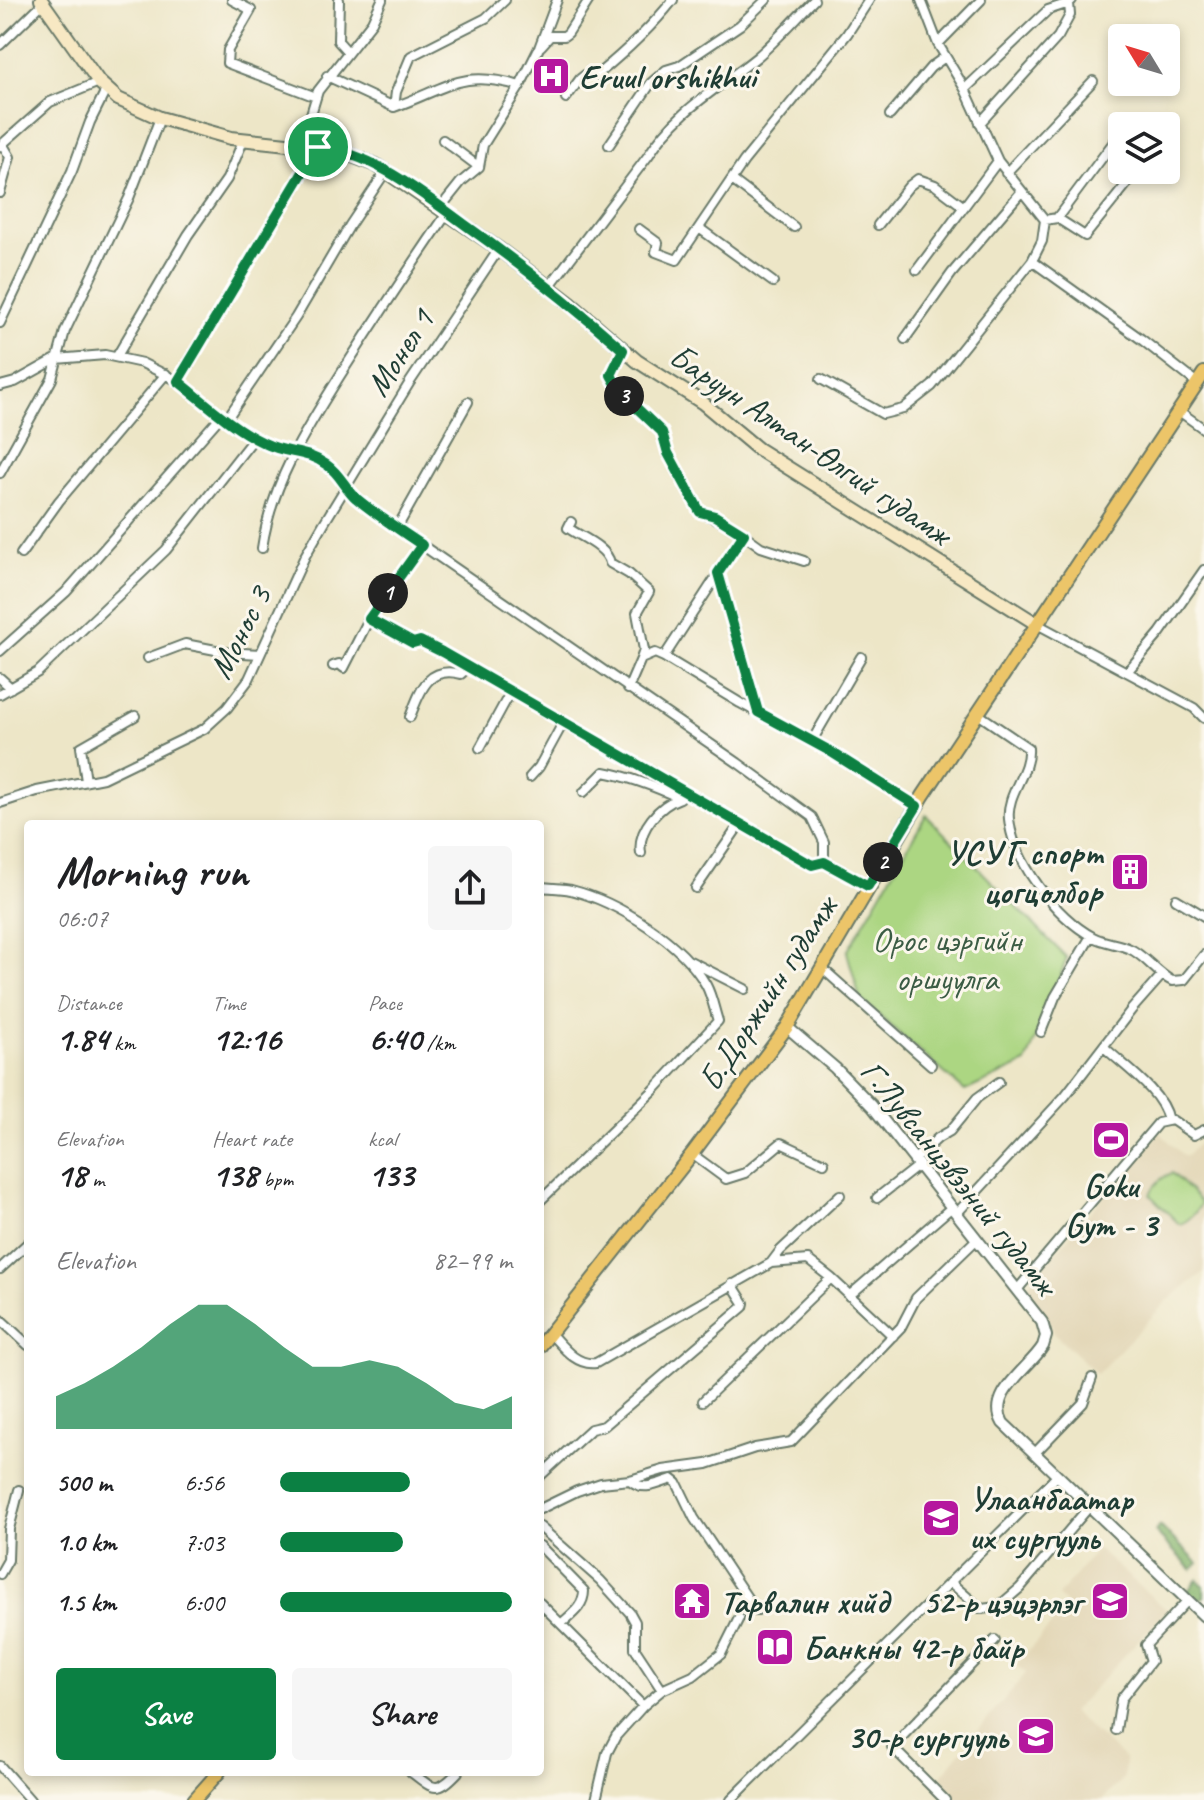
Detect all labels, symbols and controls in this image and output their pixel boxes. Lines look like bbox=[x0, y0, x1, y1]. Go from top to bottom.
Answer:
north arrow bbox=[1108, 24, 1180, 96]
map controls bbox=[1108, 24, 1180, 184]
hospital icon: Eruul orshikhui bbox=[530, 55, 572, 97]
place label: Eruul orshikhui bbox=[579, 55, 760, 98]
button: layers bbox=[1108, 112, 1180, 184]
pin bbox=[284, 113, 352, 181]
icon: arrive bbox=[296, 125, 340, 169]
street label: Монел 1 bbox=[355, 299, 444, 404]
street label: Баруун Алтан-Өлгий гудамж bbox=[661, 334, 962, 556]
pin: 3 bbox=[604, 376, 644, 416]
text: 3 bbox=[619, 382, 629, 410]
pin: 1 bbox=[368, 573, 408, 613]
street label: Монос 3 bbox=[198, 576, 282, 686]
text: 1 bbox=[383, 579, 393, 607]
place label: УСУГ спорт цогцолбор bbox=[946, 831, 1105, 913]
pin: 2 bbox=[863, 842, 903, 882]
text: Morning run bbox=[56, 844, 248, 899]
button: share bbox=[428, 846, 512, 930]
text: 2 bbox=[878, 848, 888, 876]
building icon: УСУГ спорт цогцолбор bbox=[1109, 851, 1151, 893]
street label: Б.Доржийн гудамж bbox=[689, 885, 848, 1099]
text: 06:07 bbox=[56, 902, 108, 935]
park label: Орос цэргийн оршуулга bbox=[872, 918, 1024, 1000]
text: Distance bbox=[56, 989, 122, 1017]
text: Time bbox=[212, 989, 246, 1017]
text: Pace bbox=[368, 989, 402, 1017]
text: 1.84 bbox=[56, 1017, 109, 1060]
text: 12:16 bbox=[212, 1017, 281, 1060]
text: 6:40 bbox=[368, 1017, 421, 1060]
text: km bbox=[109, 1029, 135, 1057]
text: /km bbox=[421, 1029, 455, 1057]
street label: Г.Лувсанцэвээний гудамж bbox=[851, 1051, 1070, 1306]
sports icon: Goku Gym - 3 bbox=[1090, 1119, 1132, 1161]
text: Elevation bbox=[56, 1125, 124, 1153]
text: Heart rate bbox=[212, 1125, 292, 1153]
text: kcal bbox=[368, 1125, 397, 1153]
text: 18 bbox=[56, 1153, 87, 1196]
text: 138 bbox=[212, 1153, 258, 1196]
text: 133 bbox=[368, 1153, 414, 1196]
place label: Goku Gym - 3 bbox=[1065, 1164, 1160, 1246]
text: m bbox=[87, 1165, 104, 1193]
text: bpm bbox=[258, 1165, 293, 1193]
text: Elevation bbox=[56, 1244, 136, 1277]
text: 82–99 m bbox=[433, 1244, 512, 1277]
text: 500 m bbox=[56, 1466, 112, 1499]
text: 6:56 bbox=[184, 1466, 224, 1499]
place label: Улаанбаатар их сургууль bbox=[969, 1477, 1135, 1559]
school or university icon: Улаанбаатар их сургууль bbox=[920, 1497, 962, 1539]
text: 1.0 km bbox=[56, 1526, 116, 1559]
text: 7:03 bbox=[184, 1526, 224, 1559]
temple icon: Тарвалин хийд bbox=[671, 1580, 713, 1622]
place label: Тарвалин хийд bbox=[720, 1580, 892, 1623]
place label: 52-р цэцэрлэг bbox=[923, 1580, 1087, 1623]
school or university icon: 52-р цэцэрлэг bbox=[1089, 1580, 1131, 1622]
text: 1.5 km bbox=[56, 1586, 116, 1619]
text: 6:00 bbox=[184, 1586, 224, 1619]
library icon: Банкны 42-р байр bbox=[754, 1626, 796, 1668]
place label: Банкны 42-р байр bbox=[803, 1626, 1025, 1669]
button: Save bbox=[56, 1668, 276, 1760]
button: Share bbox=[292, 1668, 512, 1760]
place label: 30-р сургууль bbox=[847, 1715, 1010, 1758]
school or university icon: 30-р сургууль bbox=[1015, 1715, 1057, 1757]

